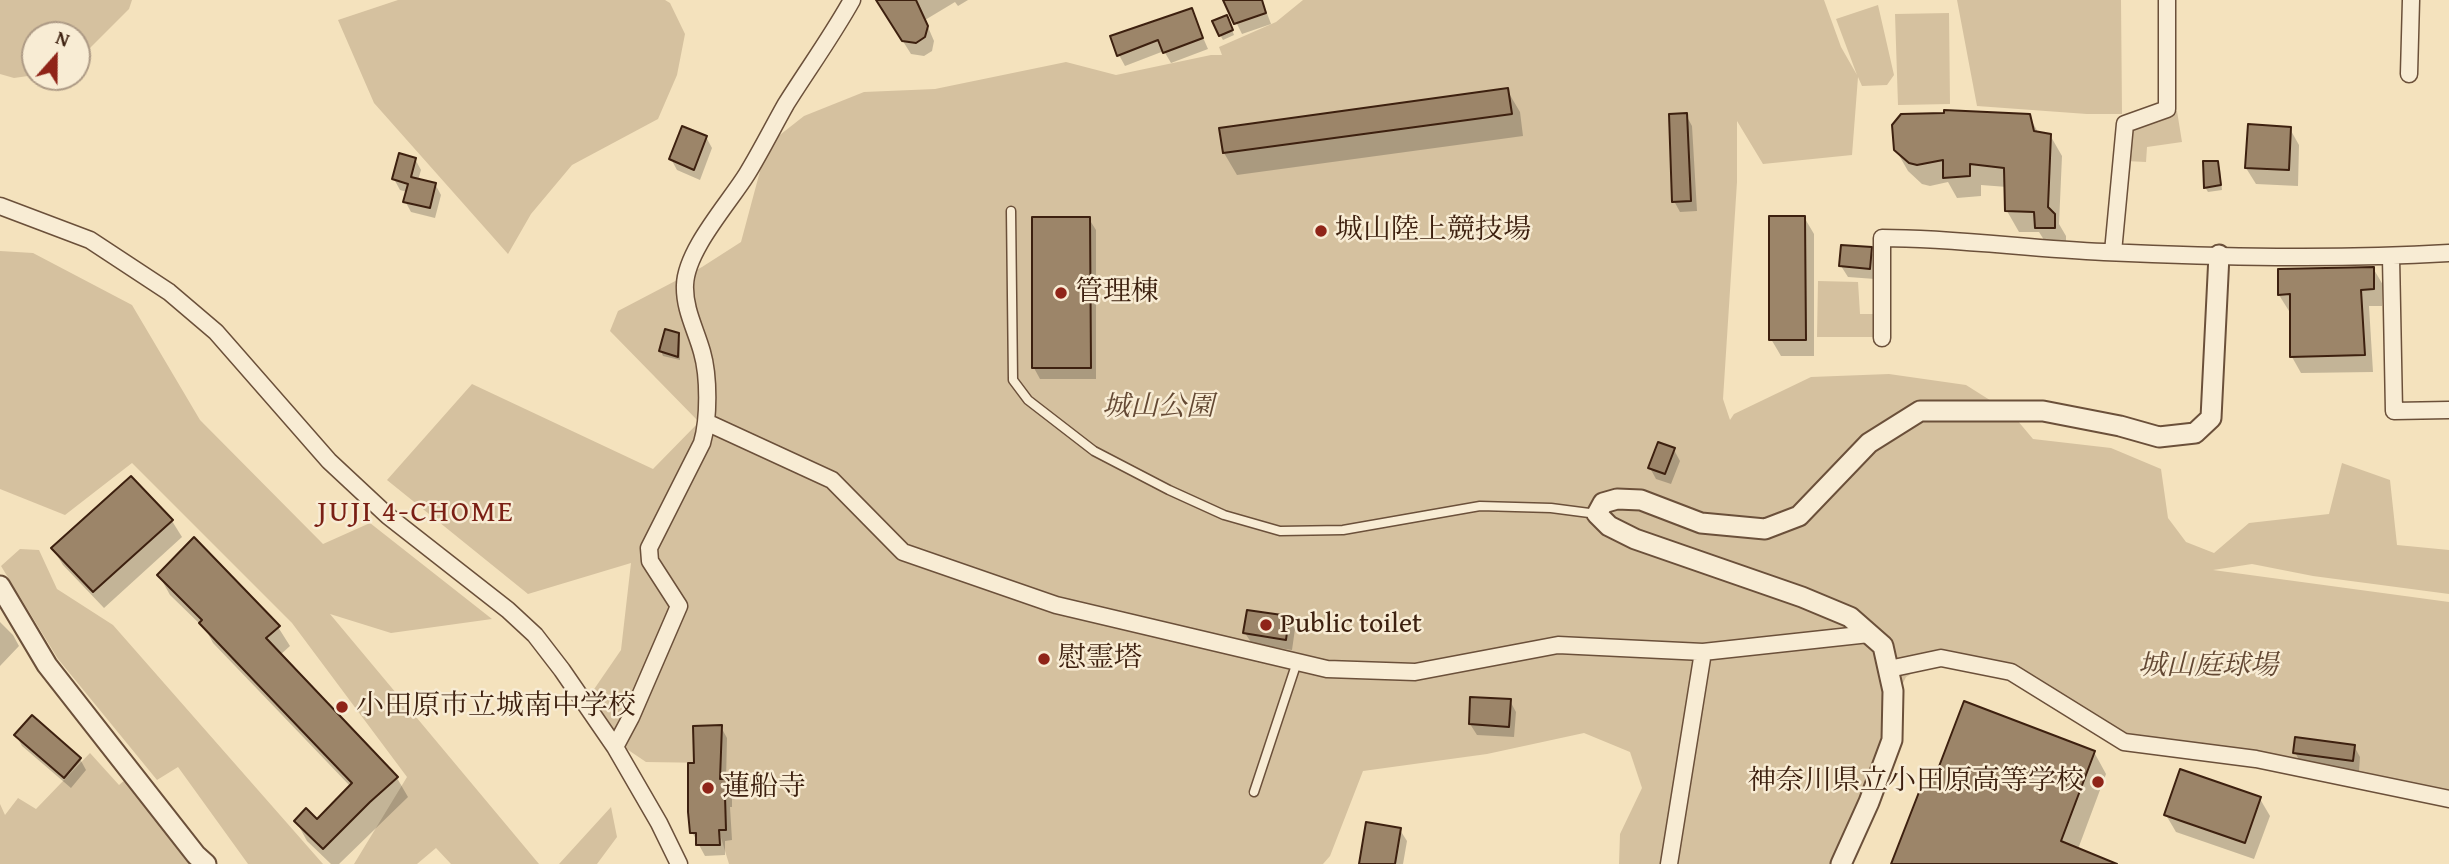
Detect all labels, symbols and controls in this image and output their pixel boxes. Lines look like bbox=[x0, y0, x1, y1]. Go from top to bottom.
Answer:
north arrow bbox=[21, 21, 91, 91]
text: N bbox=[52, 23, 74, 54]
place label: 城山陸上競技場 bbox=[1335, 214, 1531, 248]
marker: 城山陸上競技場 bbox=[1313, 223, 1329, 239]
place label: 管理棟 bbox=[1075, 276, 1159, 310]
marker: 管理棟 bbox=[1053, 285, 1069, 301]
park label: 城山公園 bbox=[1102, 391, 1214, 425]
district label: JUJI 4-CHOME bbox=[319, 495, 513, 531]
place label: Public toilet bbox=[1280, 608, 1422, 642]
marker: Public toilet bbox=[1258, 617, 1274, 633]
place label: 慰霊塔 bbox=[1058, 642, 1142, 676]
park label: 城山庭球場 bbox=[2138, 650, 2278, 684]
marker: 慰霊塔 bbox=[1036, 651, 1052, 667]
place label: 小田原市立城南中学校 bbox=[356, 690, 636, 724]
marker: 小田原市立城南中学校 bbox=[334, 699, 350, 715]
place label: 神奈川県立小田原高等学校 bbox=[1748, 765, 2084, 799]
place label: 蓮船寺 bbox=[722, 771, 806, 805]
marker: 神奈川県立小田原高等学校 bbox=[2090, 774, 2106, 790]
marker: 蓮船寺 bbox=[700, 780, 716, 796]

